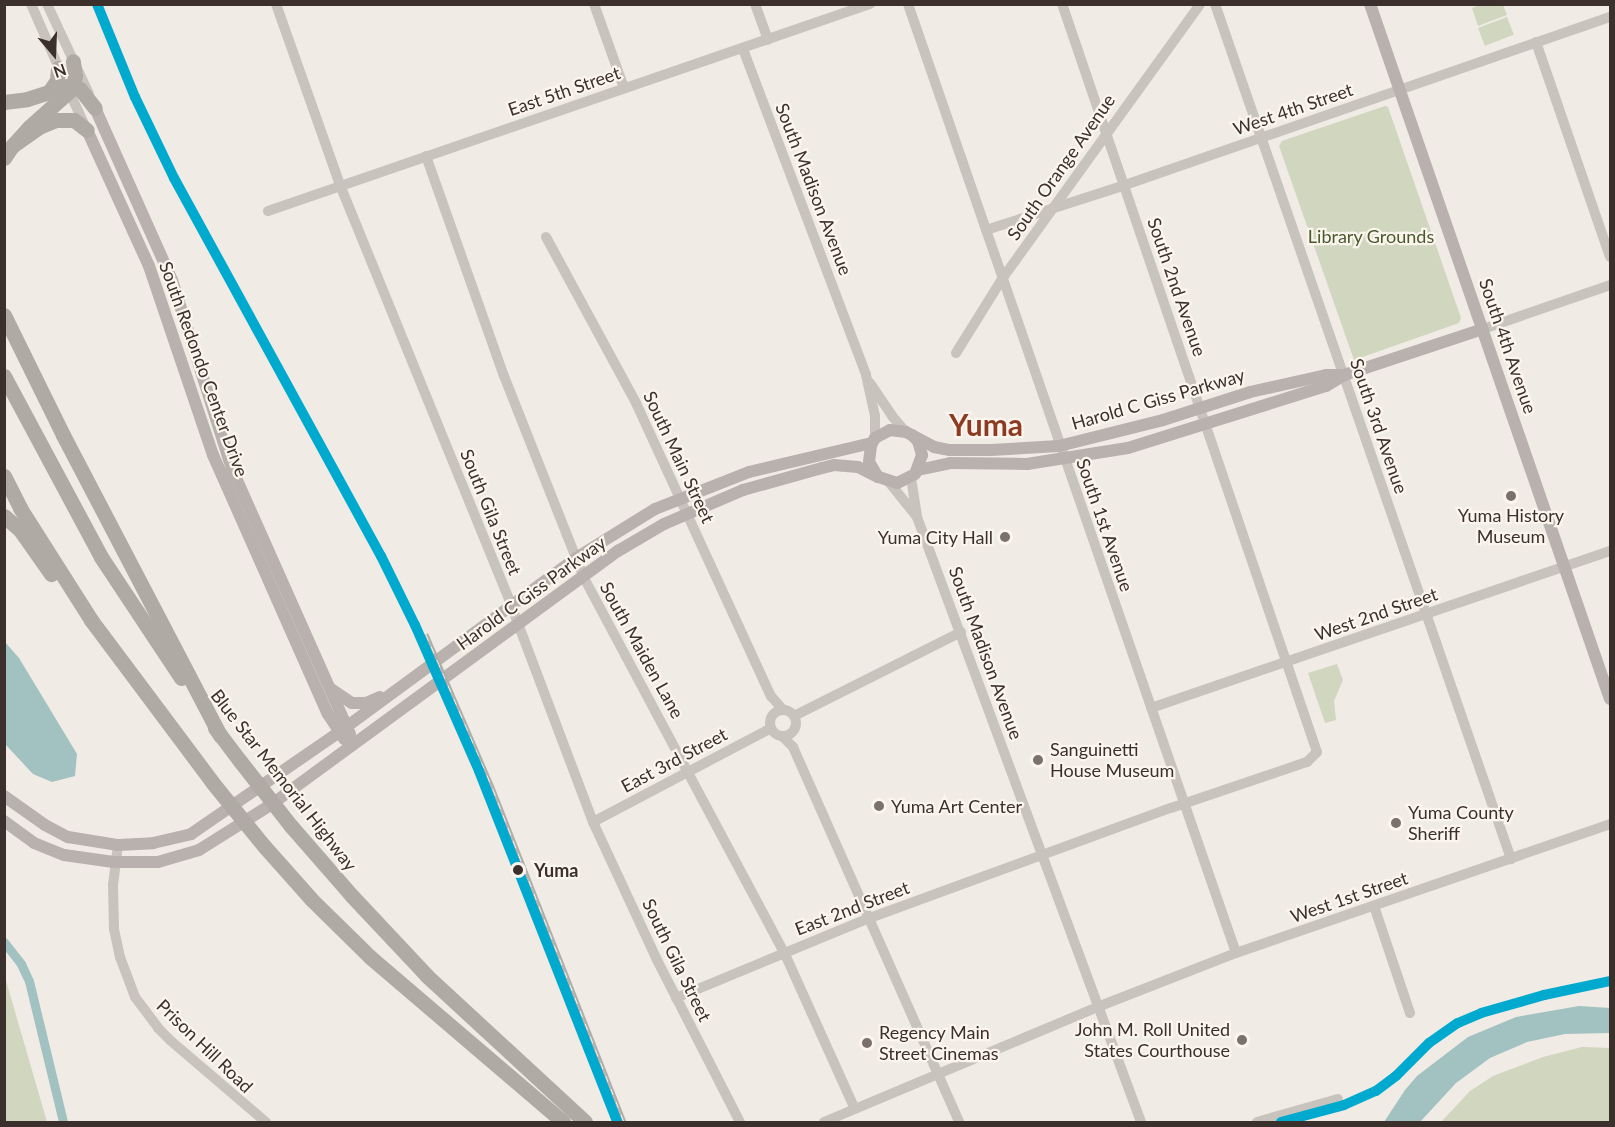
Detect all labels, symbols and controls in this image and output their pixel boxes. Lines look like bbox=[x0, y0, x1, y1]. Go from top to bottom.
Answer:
north arrow bbox=[24, 24, 84, 84]
text: N bbox=[51, 61, 69, 82]
street label: East 5th Street bbox=[505, 62, 623, 120]
street label: West 4th Street bbox=[1230, 78, 1356, 140]
street label: South Orange Avenue bbox=[1002, 90, 1120, 244]
street label: South Madison Avenue bbox=[771, 100, 857, 278]
street label: South 2nd Avenue bbox=[1143, 215, 1211, 359]
park label: Library Grounds bbox=[1308, 225, 1434, 247]
street label: South Redondo Center Drive bbox=[155, 258, 253, 480]
street label: South 4th Avenue bbox=[1475, 275, 1541, 417]
street label: South 3rd Avenue bbox=[1346, 355, 1412, 497]
street label: Harold C Giss Parkway bbox=[1069, 364, 1247, 434]
street label: South Main Street bbox=[639, 388, 719, 526]
district label: Yuma bbox=[949, 406, 1023, 442]
street label: South Gila Street bbox=[456, 446, 526, 578]
street label: South 1st Avenue bbox=[1072, 455, 1138, 595]
marker: Yuma History Museum bbox=[1504, 489, 1518, 503]
place label: Yuma History Museum bbox=[1458, 505, 1564, 548]
place label: Yuma City Hall bbox=[877, 526, 993, 548]
marker: Yuma City Hall bbox=[998, 530, 1012, 544]
street label: Harold C Giss Parkway bbox=[452, 532, 610, 654]
street label: South Madison Avenue bbox=[945, 563, 1027, 743]
street label: South Maiden Lane bbox=[596, 578, 688, 722]
street label: West 2nd Street bbox=[1312, 583, 1440, 645]
street label: Blue Star Memorial Highway bbox=[206, 685, 362, 875]
street label: East 3rd Street bbox=[617, 723, 731, 797]
place label: Sanguinetti House Museum bbox=[1050, 739, 1174, 782]
marker: Sanguinetti House Museum bbox=[1031, 753, 1045, 767]
place label: Yuma Art Center bbox=[891, 795, 1023, 817]
marker: Yuma Art Center bbox=[872, 799, 886, 813]
place label: Yuma County Sheriff bbox=[1408, 802, 1514, 844]
marker: Yuma County Sheriff bbox=[1389, 816, 1403, 830]
marker: Yuma bbox=[507, 859, 529, 881]
place label: Yuma bbox=[534, 859, 578, 881]
street label: West 1st Street bbox=[1287, 867, 1411, 927]
street label: East 2nd Street bbox=[792, 876, 912, 940]
street label: South Gila Street bbox=[638, 895, 716, 1025]
street label: Prison Hill Road bbox=[152, 995, 258, 1097]
place label: John M. Roll United States Courthouse bbox=[1075, 1019, 1230, 1062]
place label: Regency Main Street Cinemas bbox=[879, 1022, 998, 1064]
marker: John M. Roll United States Courthouse bbox=[1235, 1033, 1249, 1047]
marker: Regency Main Street Cinemas bbox=[860, 1036, 874, 1050]

